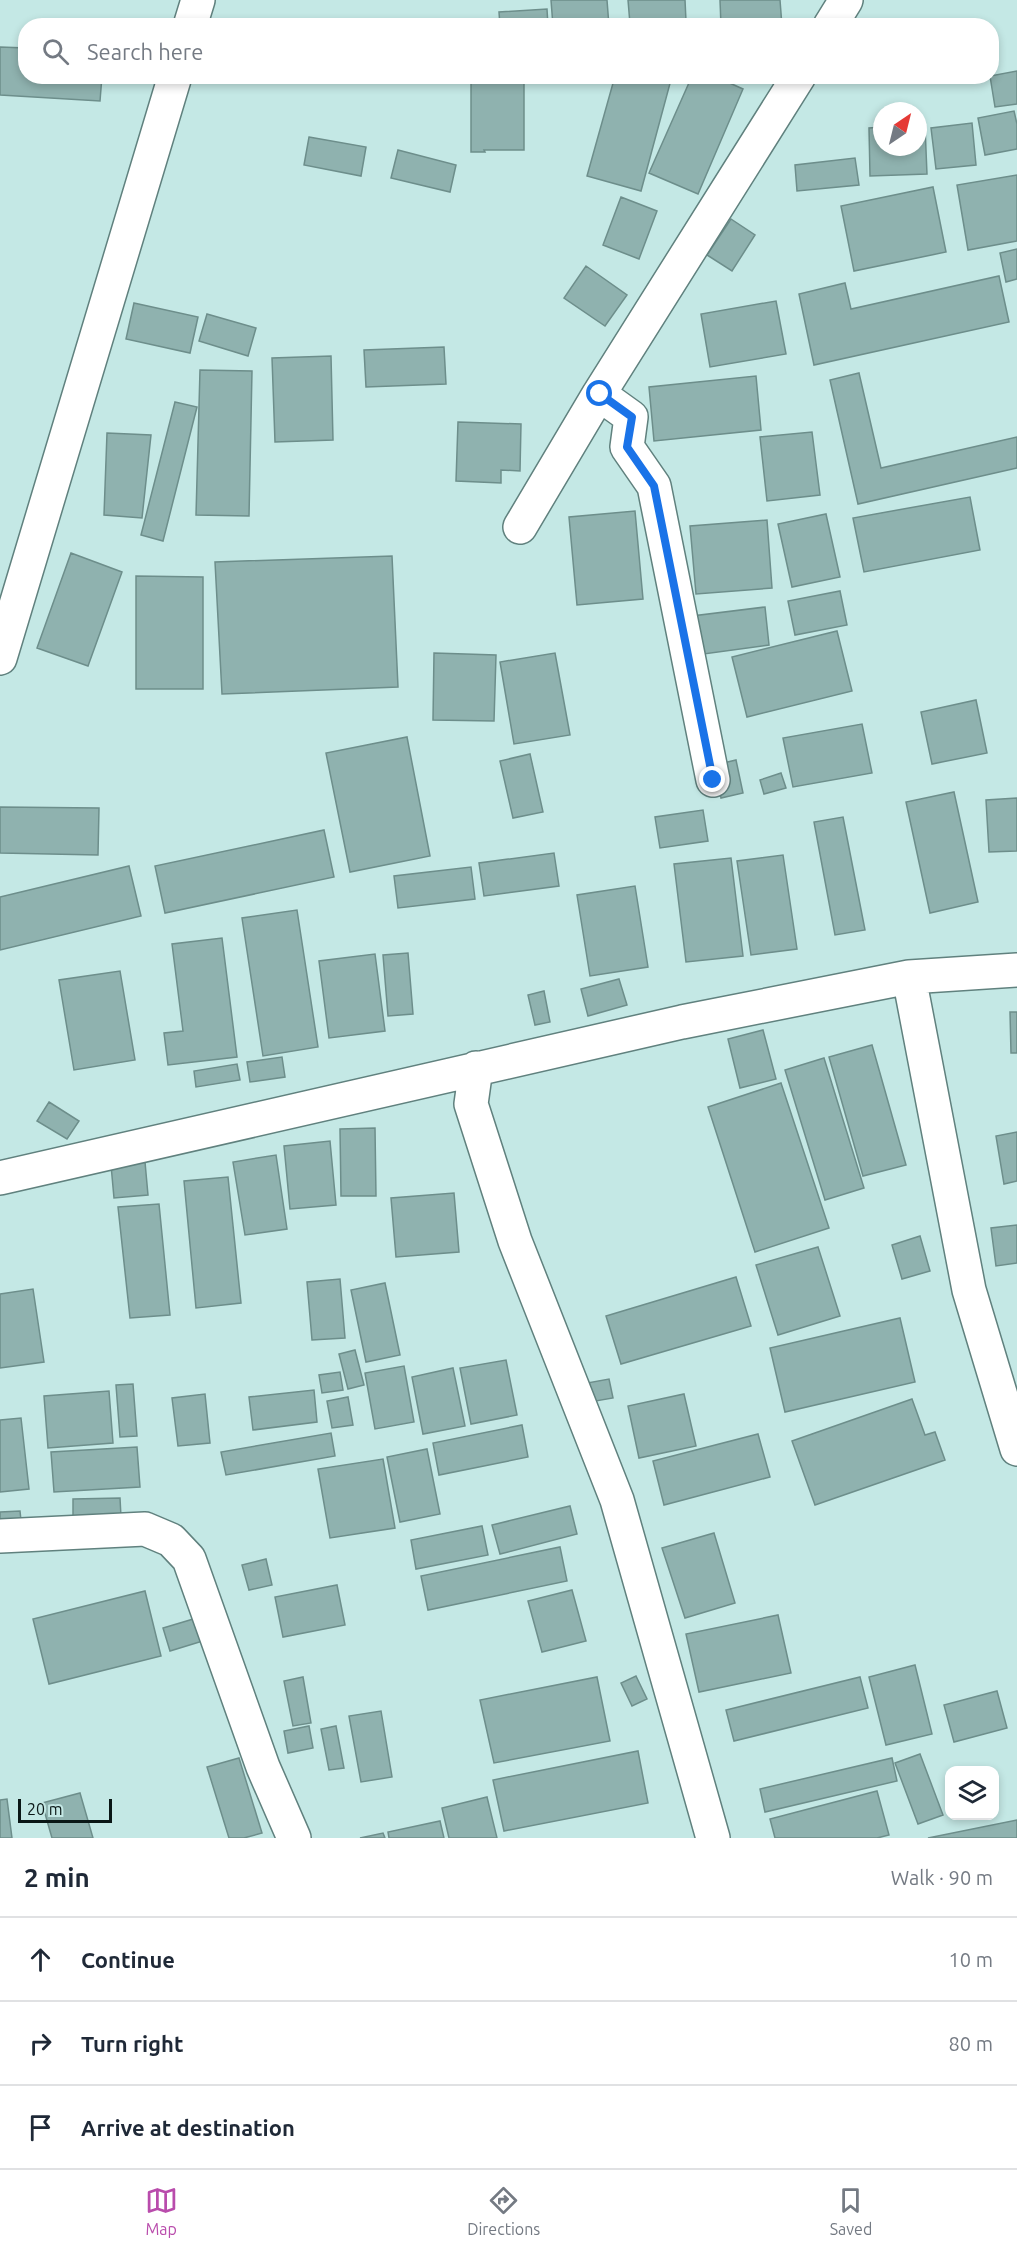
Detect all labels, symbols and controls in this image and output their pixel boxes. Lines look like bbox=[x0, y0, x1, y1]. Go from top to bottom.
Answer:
search box bbox=[18, 18, 999, 84]
icon: search bbox=[39, 35, 72, 68]
text: Search here bbox=[87, 39, 203, 64]
north arrow bbox=[873, 102, 927, 156]
route start bbox=[586, 380, 612, 406]
route end bbox=[699, 766, 725, 792]
map controls bbox=[945, 1766, 999, 1820]
button: layers bbox=[945, 1766, 999, 1820]
scale bar bbox=[18, 1796, 112, 1824]
text: 20 m bbox=[27, 1800, 63, 1818]
text: 2 min bbox=[24, 1863, 90, 1892]
text: Walk · 90 m bbox=[891, 1866, 993, 1889]
icon: ahead bbox=[24, 1943, 57, 1976]
text: Continue bbox=[81, 1947, 175, 1972]
text: 10 m bbox=[949, 1948, 993, 1971]
icon: right bbox=[24, 2027, 57, 2060]
text: Turn right bbox=[81, 2031, 183, 2056]
text: 80 m bbox=[949, 2032, 993, 2055]
icon: arrive bbox=[24, 2111, 57, 2144]
text: Arrive at destination bbox=[81, 2115, 295, 2140]
tab: Map bbox=[145, 2184, 178, 2238]
tab: Directions bbox=[467, 2184, 540, 2238]
tab: Saved bbox=[830, 2184, 872, 2238]

